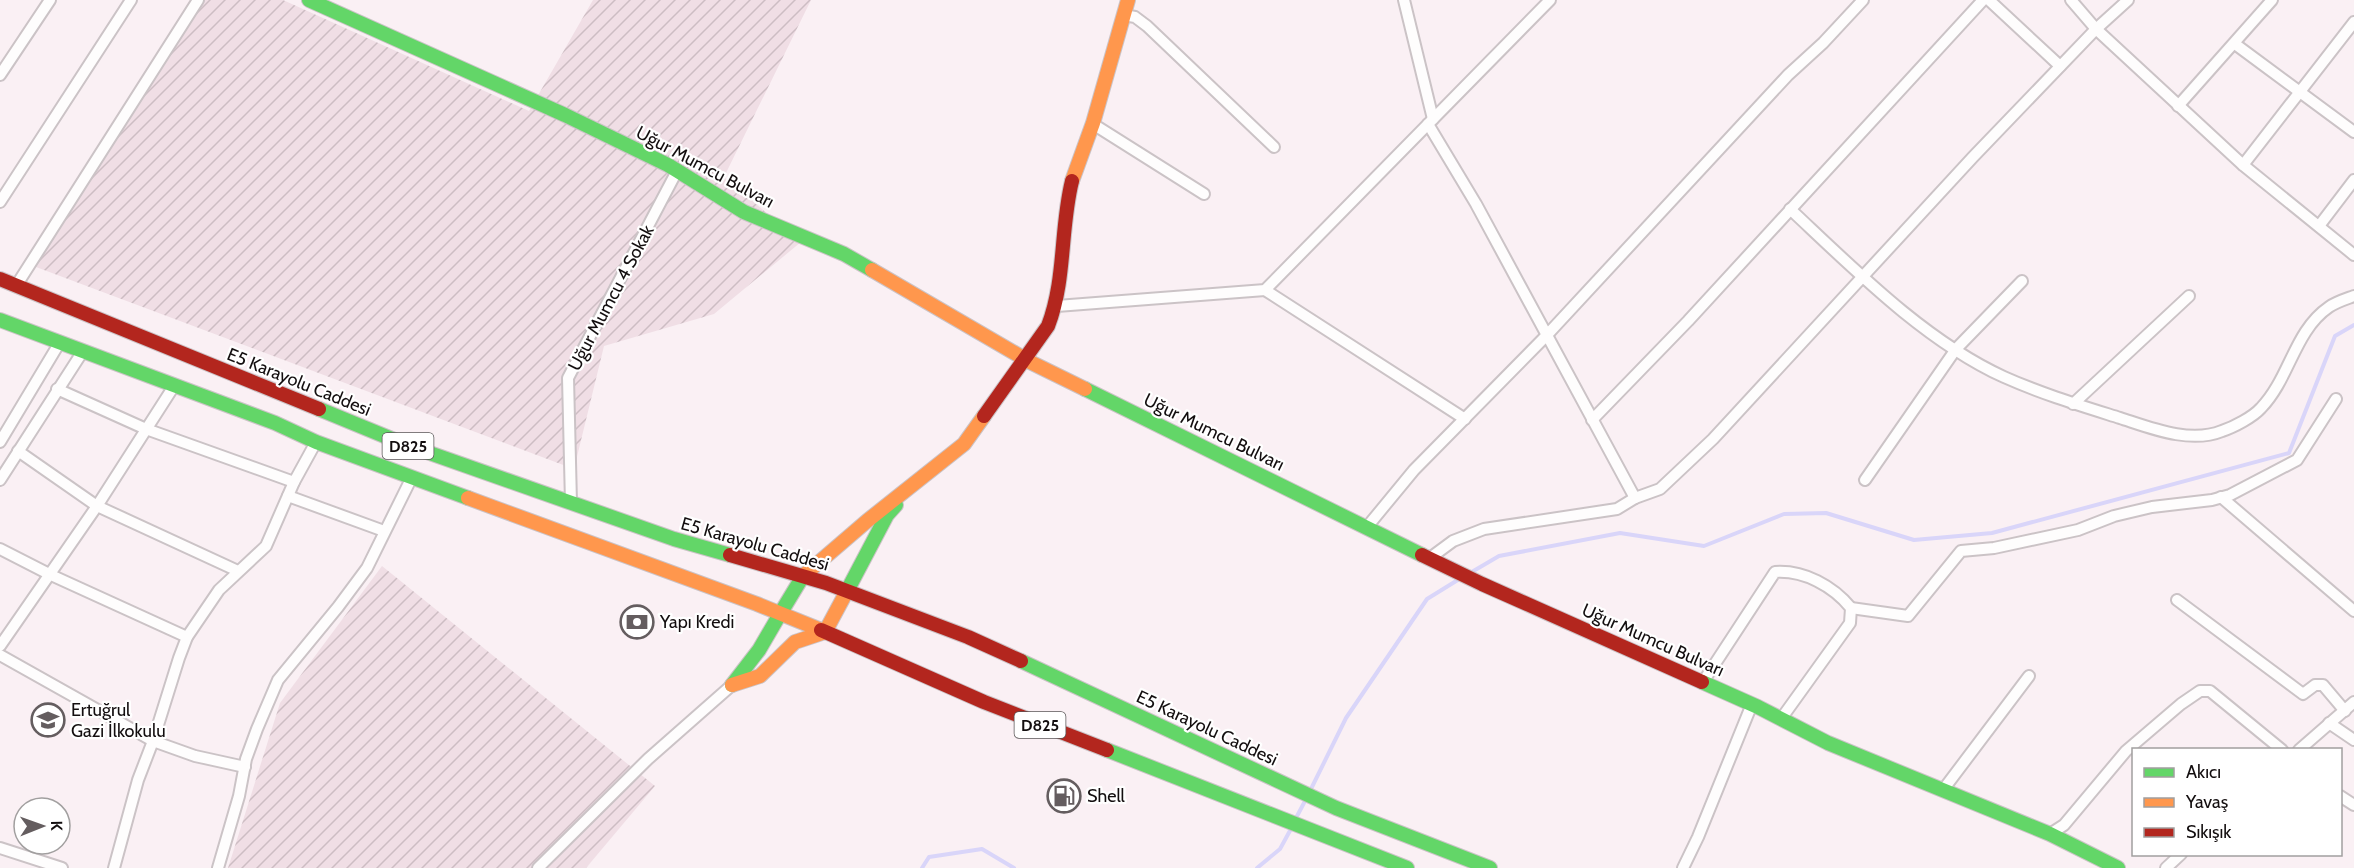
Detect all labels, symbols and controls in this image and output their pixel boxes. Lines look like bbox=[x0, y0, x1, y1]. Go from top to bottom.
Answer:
street label: Uğur Mumcu Bulvarı bbox=[632, 121, 778, 213]
street label: Uğur Mumcu 4 Sokak bbox=[563, 220, 659, 375]
street label: E5 Karayolu Caddesi bbox=[224, 343, 374, 421]
street label: Uğur Mumcu Bulvarı bbox=[1140, 388, 1288, 476]
road number: D825 bbox=[382, 433, 434, 459]
street label: E5 Karayolu Caddesi bbox=[678, 512, 832, 576]
street label: Uğur Mumcu Bulvarı bbox=[1578, 599, 1728, 681]
bank icon: Yapı Kredi bbox=[619, 604, 655, 640]
place label: Yapı Kredi bbox=[659, 611, 734, 633]
street label: E5 Karayolu Caddesi bbox=[1133, 686, 1281, 770]
place label: Ertuğrul Gazi İlkokulu bbox=[71, 699, 166, 742]
school or university icon: Ertuğrul Gazi İlkokulu bbox=[30, 702, 66, 738]
road number: D825 bbox=[1014, 712, 1066, 738]
legend bbox=[2132, 748, 2342, 856]
text: Akıcı bbox=[2186, 761, 2221, 783]
fuel station icon: Shell bbox=[1046, 778, 1082, 814]
place label: Shell bbox=[1087, 785, 1126, 807]
text: Yavaş bbox=[2185, 791, 2228, 813]
north arrow bbox=[12, 796, 72, 856]
text: K bbox=[47, 821, 66, 831]
text: Sıkışık bbox=[2186, 821, 2232, 843]

